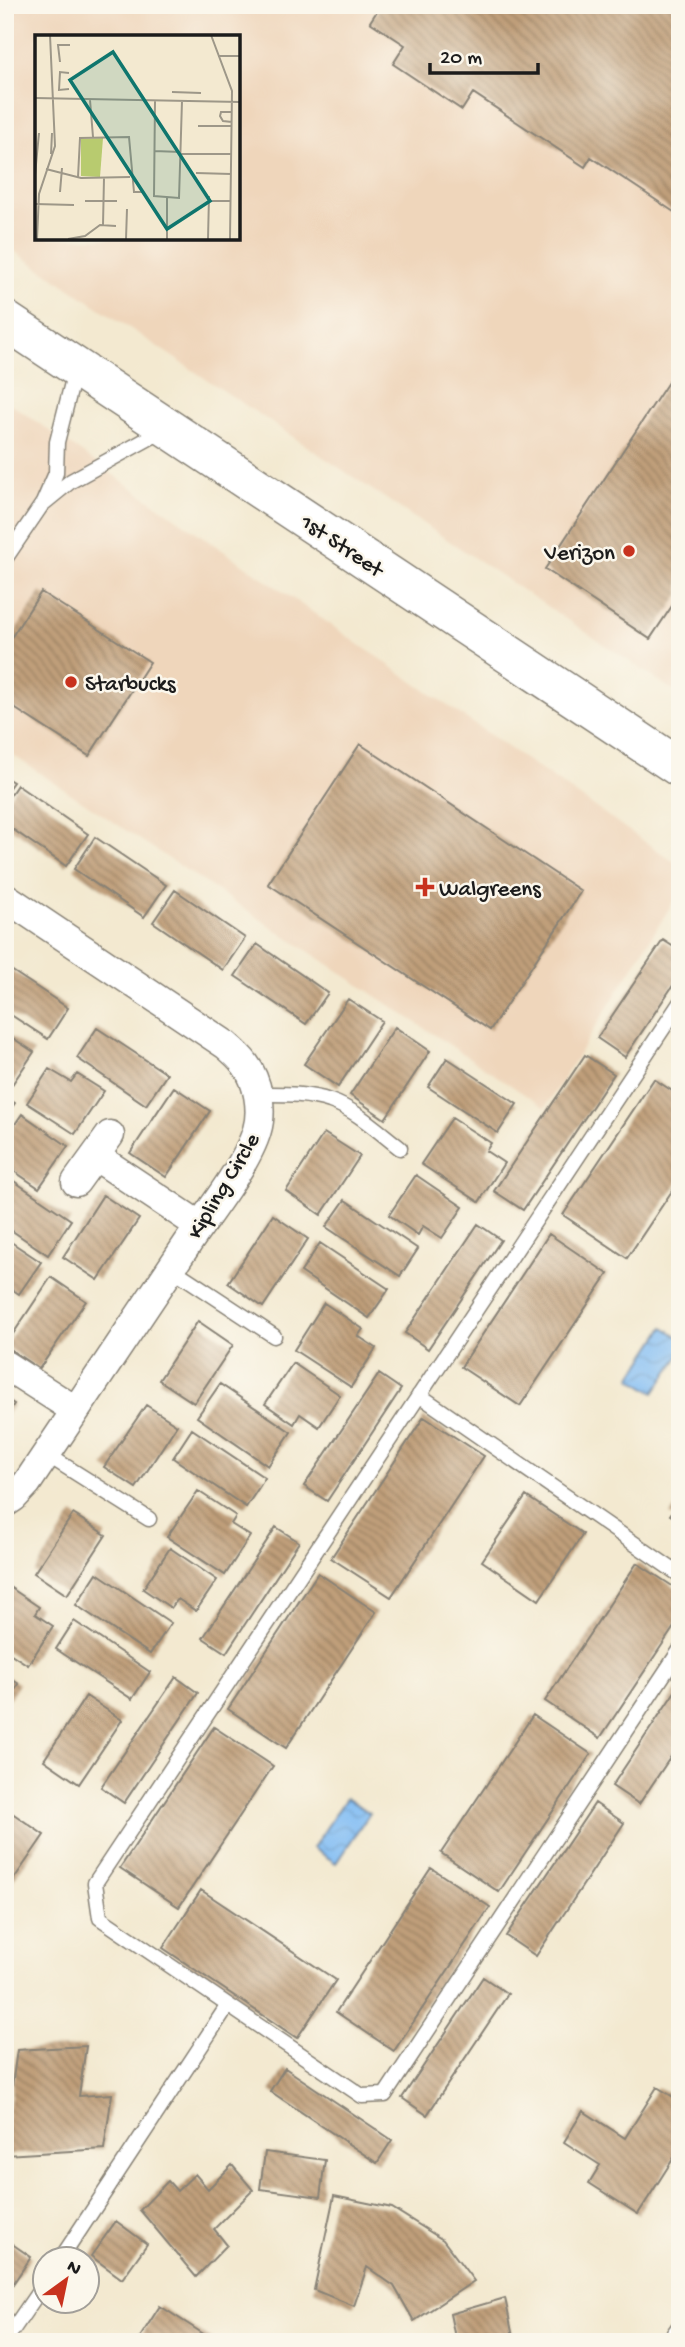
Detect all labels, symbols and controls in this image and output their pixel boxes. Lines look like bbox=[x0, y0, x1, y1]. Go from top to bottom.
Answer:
scale bar bbox=[430, 32, 538, 76]
inset map bbox=[35, 35, 240, 240]
text: 20 m bbox=[440, 47, 482, 72]
street label: 1st Street bbox=[294, 509, 389, 585]
place label: Verizon bbox=[543, 541, 615, 568]
marker: Verizon bbox=[621, 543, 637, 559]
place label: Starbucks bbox=[85, 672, 176, 699]
marker: Starbucks bbox=[63, 674, 79, 690]
place label: Walgreens bbox=[439, 877, 541, 904]
marker: Walgreens bbox=[417, 879, 433, 895]
street label: Kipling Circle bbox=[183, 1128, 268, 1245]
north arrow bbox=[32, 2246, 102, 2316]
text: N bbox=[62, 2256, 85, 2282]

